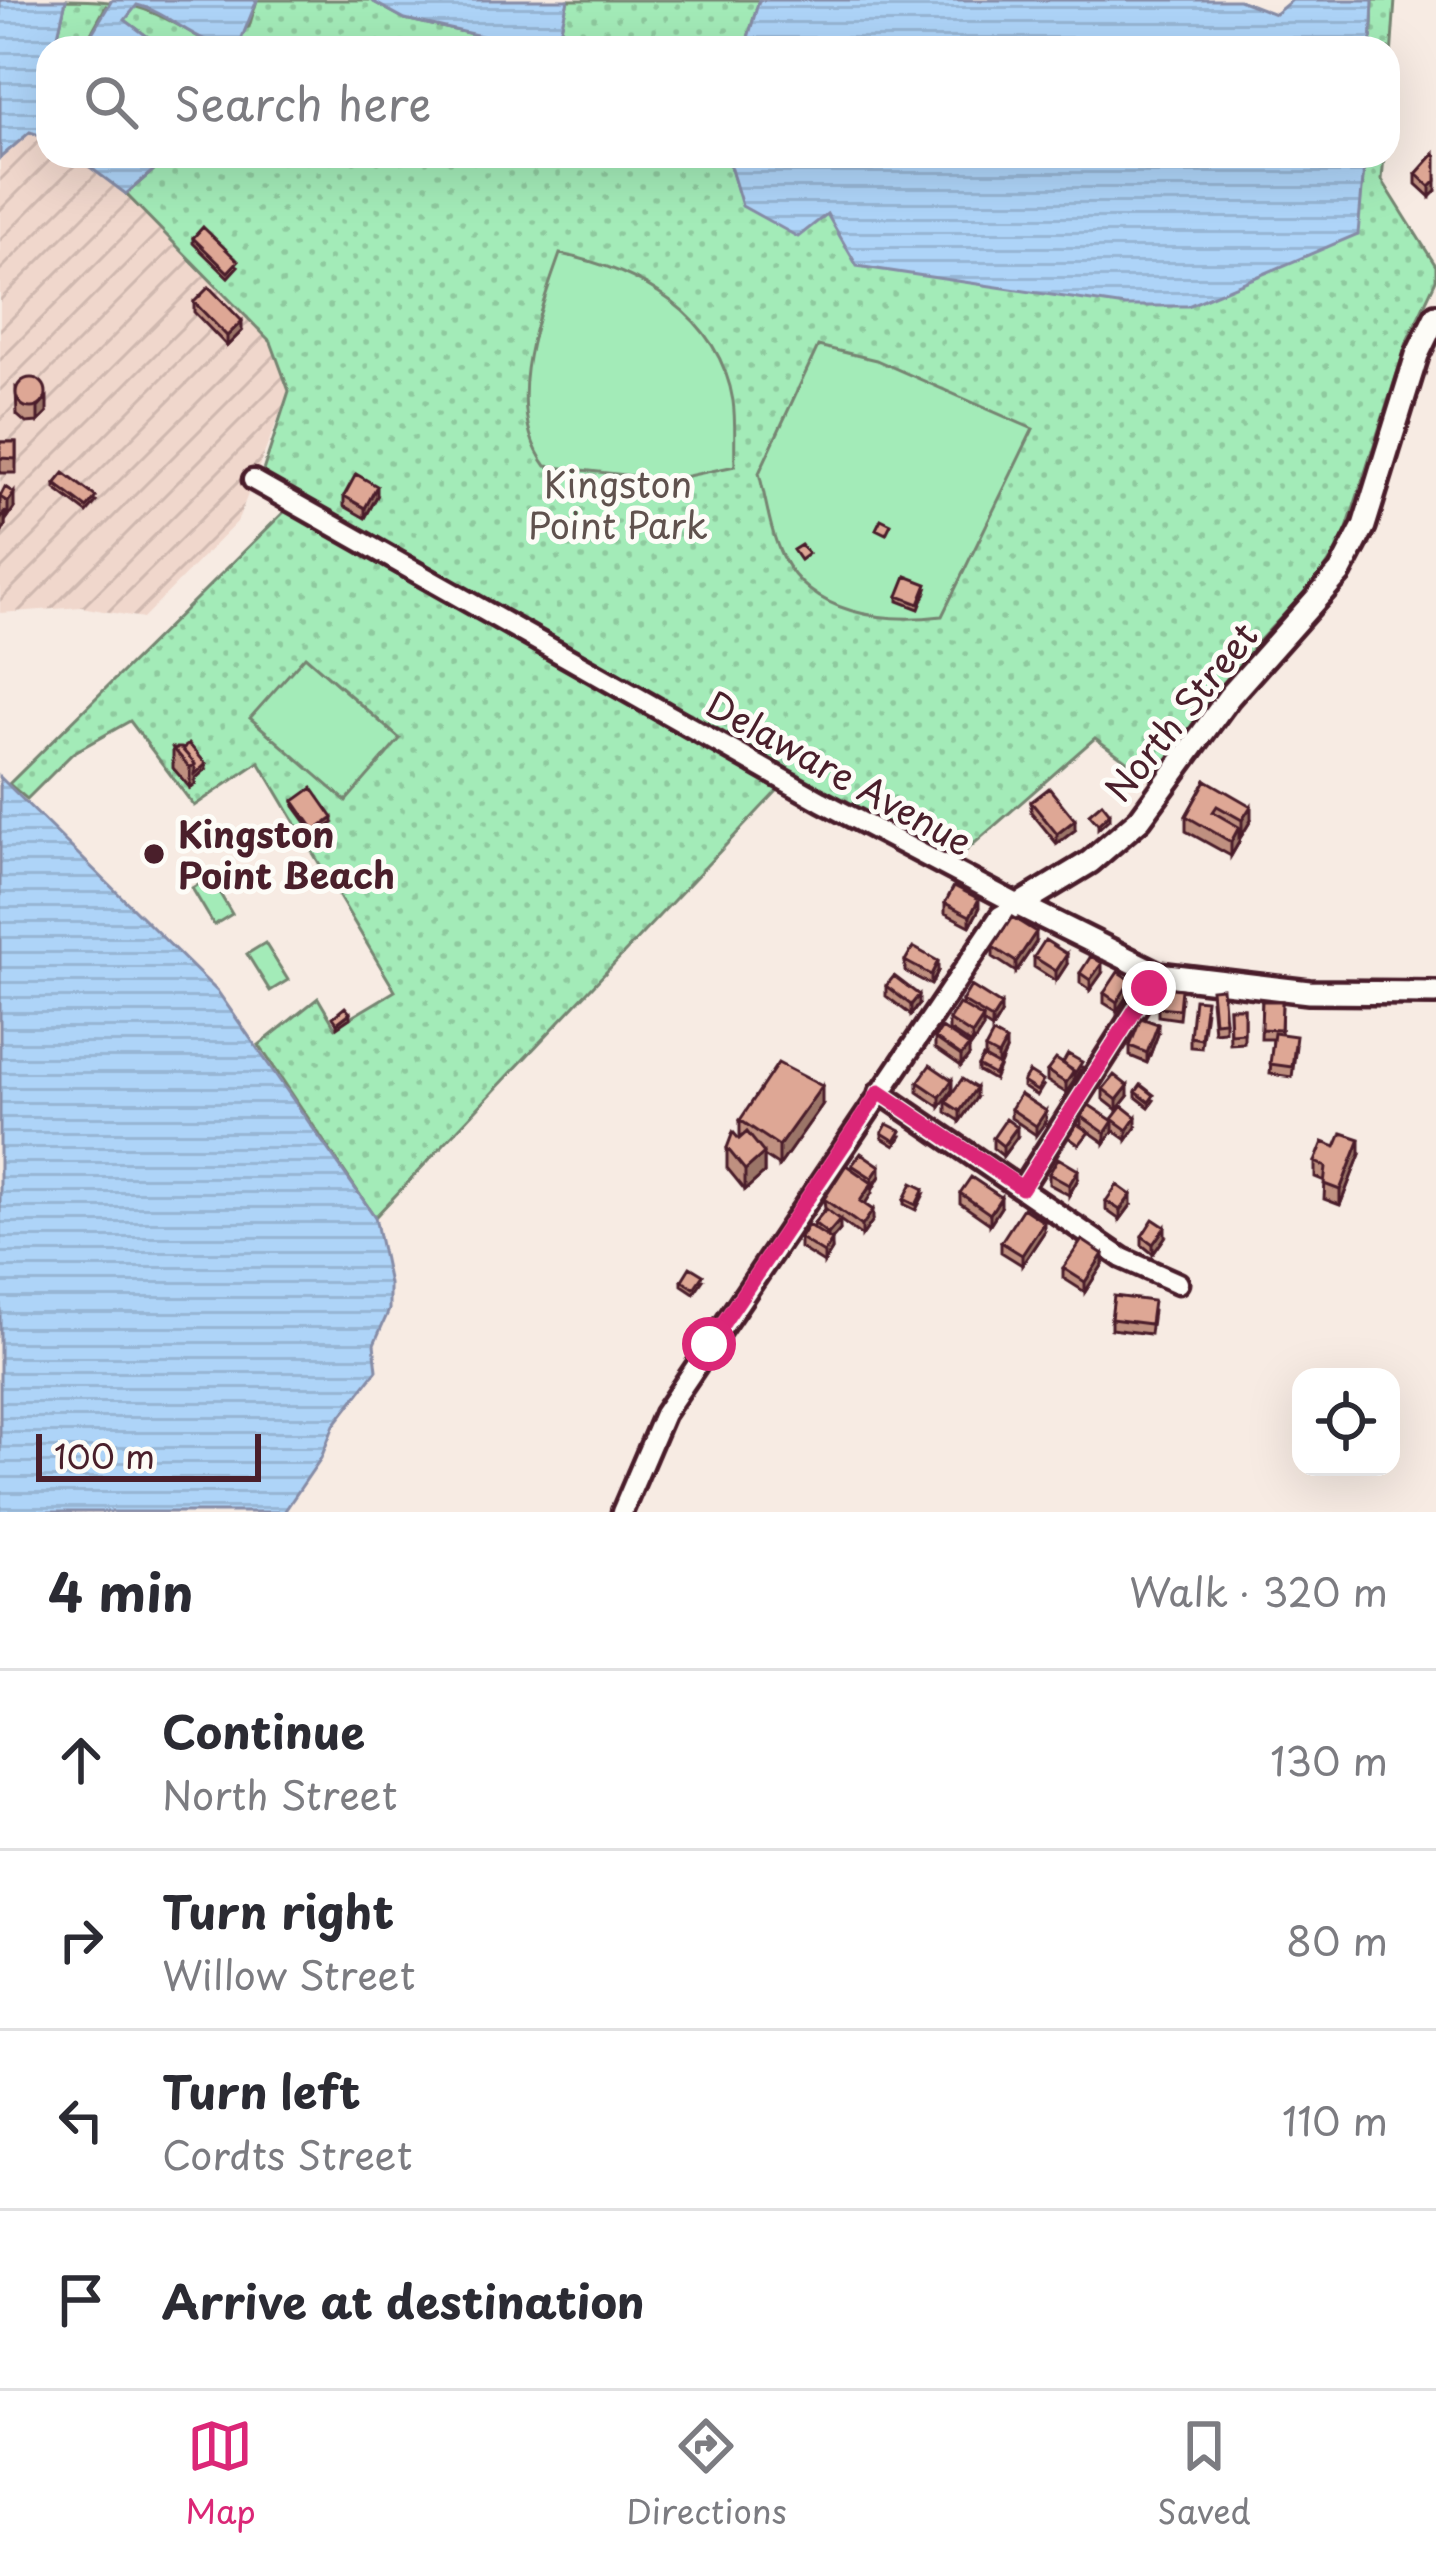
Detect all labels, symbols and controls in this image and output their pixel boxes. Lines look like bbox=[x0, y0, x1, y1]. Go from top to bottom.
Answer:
search box bbox=[36, 36, 1400, 168]
text: Search here bbox=[174, 68, 431, 136]
icon: search bbox=[78, 69, 144, 135]
park label: Kingston Point Park bbox=[528, 456, 708, 551]
street label: North Street bbox=[1091, 610, 1269, 812]
street label: Delaware Avenue bbox=[697, 676, 983, 868]
place label: Kingston Point Beach bbox=[178, 806, 395, 901]
marker: Kingston Point Beach bbox=[141, 841, 167, 867]
route end bbox=[1122, 961, 1176, 1015]
route start bbox=[682, 1317, 736, 1371]
map controls bbox=[1292, 1368, 1400, 1476]
button: locate bbox=[1292, 1368, 1400, 1476]
scale bar bbox=[36, 1428, 261, 1481]
text: 100 m bbox=[54, 1430, 155, 1480]
text: 4 min bbox=[48, 1552, 193, 1629]
text: Walk · 320 m bbox=[1129, 1561, 1388, 1620]
text: Continue bbox=[162, 1696, 365, 1764]
icon: ahead bbox=[48, 1727, 114, 1793]
text: 130 m bbox=[1270, 1730, 1388, 1789]
text: North Street bbox=[162, 1764, 397, 1823]
text: Turn right bbox=[162, 1876, 394, 1944]
icon: right bbox=[48, 1907, 114, 1973]
text: 80 m bbox=[1286, 1910, 1388, 1969]
text: Willow Street bbox=[162, 1944, 415, 2003]
text: Turn left bbox=[162, 2056, 361, 2124]
icon: left bbox=[48, 2087, 114, 2153]
text: 110 m bbox=[1282, 2090, 1388, 2149]
text: Cordts Street bbox=[162, 2124, 412, 2183]
text: Arrive at destination bbox=[162, 2266, 645, 2334]
icon: arrive bbox=[48, 2267, 114, 2333]
tab: Map bbox=[185, 2413, 256, 2535]
tab: Directions bbox=[626, 2413, 787, 2535]
tab: Saved bbox=[1157, 2413, 1251, 2535]

